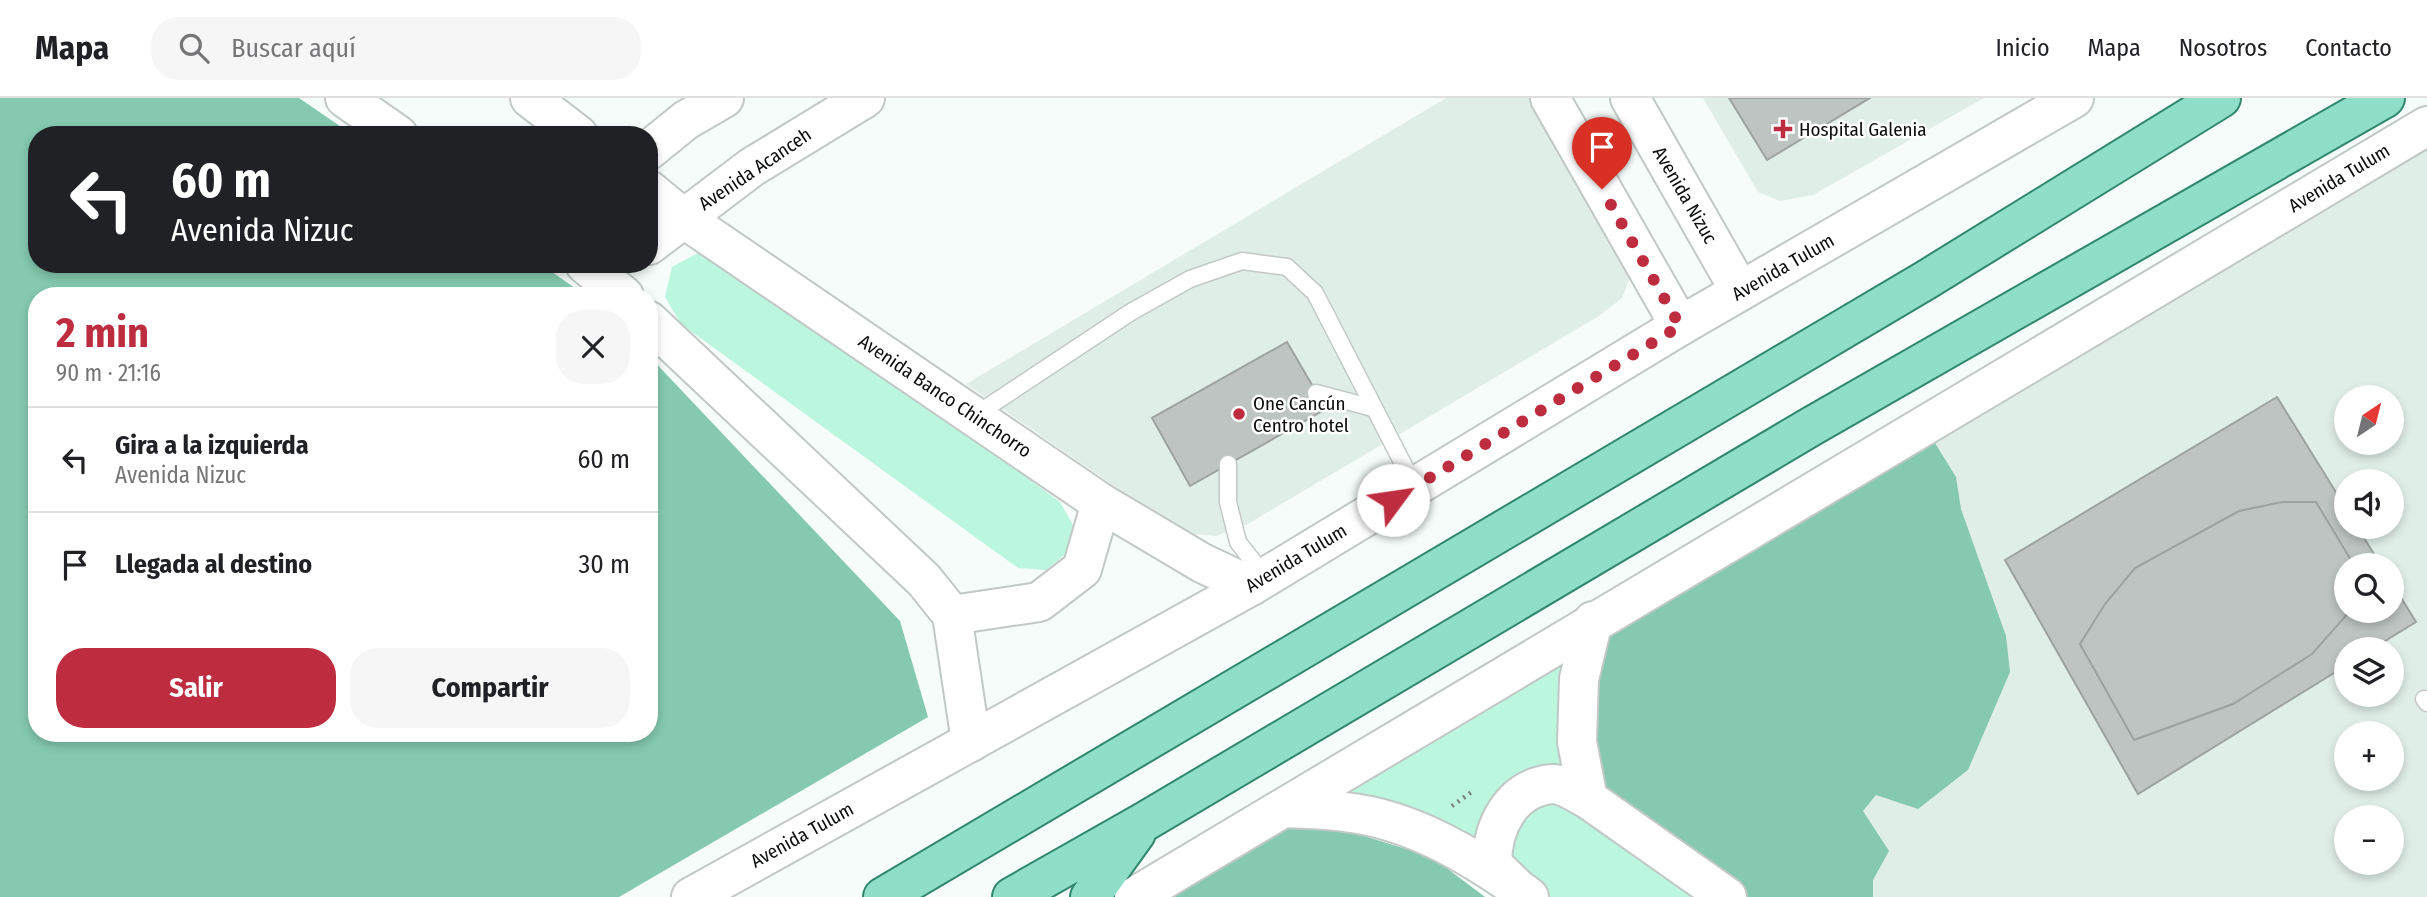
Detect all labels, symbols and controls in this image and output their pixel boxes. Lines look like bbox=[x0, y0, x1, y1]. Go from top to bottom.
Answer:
search box bbox=[151, 17, 641, 80]
text: Mapa bbox=[35, 28, 109, 68]
icon: search bbox=[175, 29, 213, 67]
text: Buscar aquí bbox=[231, 33, 356, 64]
text: Inicio bbox=[1996, 34, 2050, 62]
text: Mapa bbox=[2088, 34, 2141, 62]
text: Nosotros bbox=[2179, 34, 2267, 62]
text: Contacto bbox=[2305, 34, 2392, 62]
pin bbox=[1572, 117, 1632, 189]
place label: Hospital Galenia bbox=[1799, 118, 1927, 141]
marker: Hospital Galenia bbox=[1773, 119, 1793, 139]
street label: Avenida Acanceh bbox=[694, 123, 816, 215]
icon: arrive bbox=[1583, 128, 1621, 166]
street label: Avenida Tulum bbox=[2284, 139, 2394, 217]
street label: Avenida Nizuc bbox=[1648, 142, 1722, 248]
text: 60 m bbox=[171, 151, 271, 210]
icon: left bbox=[56, 154, 147, 245]
text: Avenida Nizuc bbox=[171, 211, 353, 249]
street label: Avenida Tulum bbox=[1728, 229, 1838, 305]
text: 2 min bbox=[56, 308, 149, 358]
button: close bbox=[556, 310, 630, 384]
street label: Avenida Banco Chinchorro bbox=[854, 330, 1036, 462]
text: 90 m · 21:16 bbox=[56, 359, 161, 387]
north arrow bbox=[2334, 385, 2404, 455]
map controls bbox=[2334, 385, 2404, 875]
place label: One Cancún Centro hotel bbox=[1253, 392, 1349, 437]
marker: One Cancún Centro hotel bbox=[1231, 406, 1247, 422]
text: Gira a la izquierda bbox=[115, 430, 309, 461]
icon: left bbox=[56, 441, 94, 479]
text: 60 m bbox=[577, 444, 630, 475]
text: Avenida Nizuc bbox=[115, 461, 246, 489]
position arrow bbox=[1356, 463, 1430, 537]
button: sound bbox=[2334, 469, 2404, 539]
street label: Avenida Tulum bbox=[1241, 519, 1351, 597]
icon: arrive bbox=[56, 546, 94, 584]
text: Llegada al destino bbox=[115, 549, 312, 580]
text: 30 m bbox=[579, 549, 630, 580]
button: search bbox=[2334, 553, 2404, 623]
button: layers bbox=[2334, 637, 2404, 707]
button: Salir bbox=[56, 648, 336, 728]
button: Compartir bbox=[350, 648, 630, 728]
button: + bbox=[2334, 721, 2404, 791]
street label: Avenida Tulum bbox=[747, 797, 857, 873]
button: − bbox=[2334, 805, 2404, 875]

